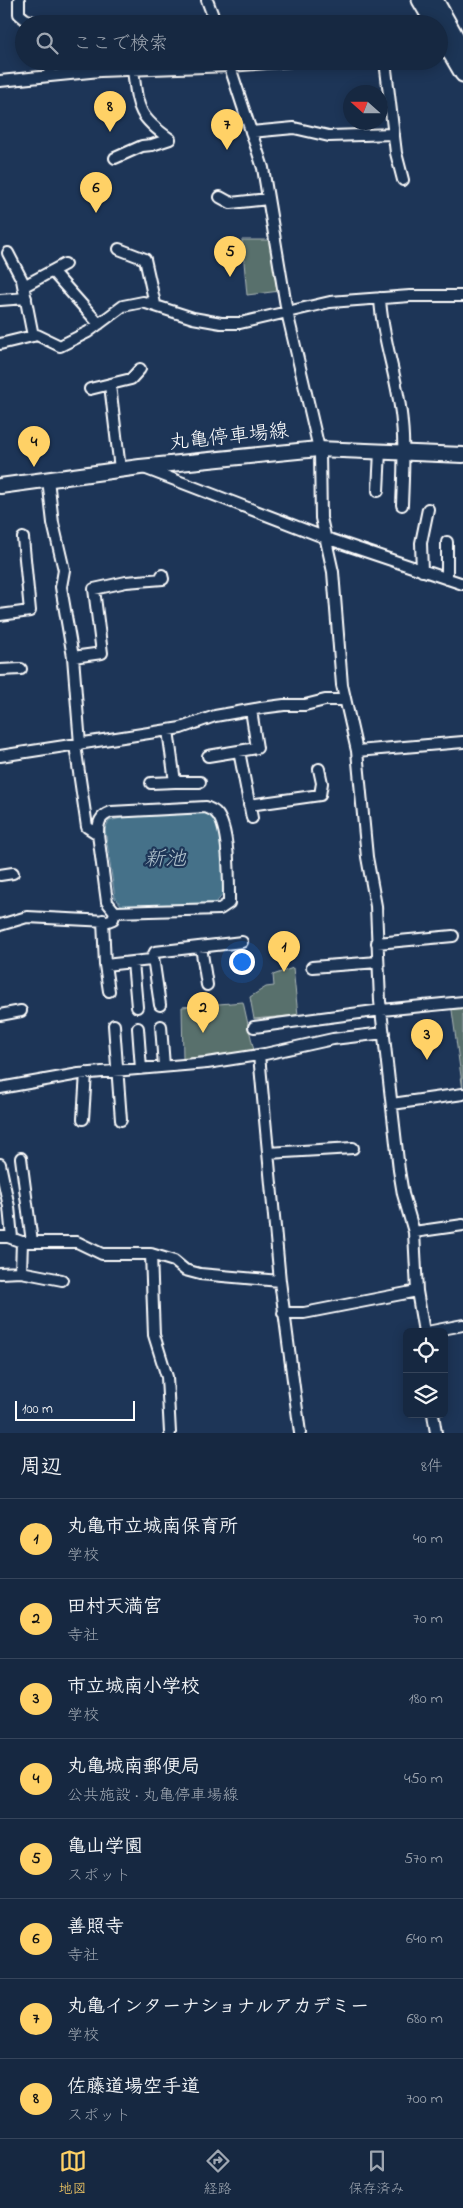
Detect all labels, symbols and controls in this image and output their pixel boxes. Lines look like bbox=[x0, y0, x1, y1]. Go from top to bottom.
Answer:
search box bbox=[15, 15, 448, 70]
icon: search bbox=[33, 29, 61, 57]
text: ここで検索 bbox=[73, 31, 168, 58]
north arrow bbox=[343, 85, 388, 130]
pin: 8 bbox=[94, 91, 126, 132]
pin: 7 bbox=[211, 109, 243, 150]
pin: 6 bbox=[80, 172, 112, 213]
pin: 5 bbox=[214, 236, 246, 277]
street label: 丸亀停車場線 bbox=[168, 417, 290, 459]
pin: 4 bbox=[18, 426, 50, 467]
water label: 新池 bbox=[144, 845, 187, 875]
pin: 1 bbox=[268, 931, 300, 972]
your location bbox=[229, 949, 255, 975]
pin: 2 bbox=[187, 992, 219, 1033]
pin: 3 bbox=[411, 1019, 443, 1060]
map controls bbox=[403, 1328, 448, 1418]
button: locate bbox=[403, 1328, 448, 1373]
button: layers bbox=[403, 1373, 448, 1418]
scale bar bbox=[15, 1398, 135, 1421]
text: 100 m bbox=[22, 1399, 53, 1420]
text: 周辺 bbox=[20, 1453, 62, 1483]
text: 8件 bbox=[421, 1455, 443, 1479]
text: 丸亀市立城南保育所 bbox=[67, 1514, 238, 1541]
text: 1 bbox=[33, 1527, 39, 1551]
text: 40 m bbox=[413, 1527, 443, 1551]
text: 学校 bbox=[67, 1544, 99, 1568]
text: 田村天満宮 bbox=[67, 1594, 162, 1621]
text: 2 bbox=[32, 1607, 40, 1631]
text: 70 m bbox=[413, 1607, 443, 1631]
text: 寺社 bbox=[67, 1624, 99, 1648]
text: 市立城南小学校 bbox=[67, 1674, 200, 1701]
text: 3 bbox=[33, 1687, 39, 1711]
text: 180 m bbox=[409, 1687, 443, 1711]
text: 学校 bbox=[67, 1704, 99, 1728]
text: 丸亀城南郵便局 bbox=[67, 1754, 200, 1781]
text: 4 bbox=[33, 1767, 39, 1791]
text: 450 m bbox=[404, 1767, 443, 1791]
text: 公共施設 · 丸亀停車場線 bbox=[67, 1784, 238, 1808]
text: 亀山学園 bbox=[67, 1834, 143, 1861]
text: 5 bbox=[31, 1847, 41, 1871]
text: 570 m bbox=[404, 1847, 443, 1871]
text: スポット bbox=[67, 1864, 131, 1888]
text: 善照寺 bbox=[67, 1914, 124, 1941]
text: 6 bbox=[32, 1927, 40, 1951]
text: 640 m bbox=[406, 1927, 443, 1951]
text: 寺社 bbox=[67, 1944, 99, 1968]
text: 丸亀インターナショナルアカデミー bbox=[67, 1994, 369, 2021]
text: 7 bbox=[33, 2007, 39, 2031]
text: 680 m bbox=[407, 2007, 443, 2031]
text: 学校 bbox=[67, 2024, 99, 2048]
text: 佐藤道場空手道 bbox=[67, 2074, 200, 2101]
text: 8 bbox=[33, 2087, 39, 2111]
text: 700 m bbox=[406, 2087, 443, 2111]
text: スポット bbox=[67, 2104, 131, 2128]
tab: 地図 bbox=[59, 2147, 87, 2200]
tab: 経路 bbox=[204, 2147, 232, 2200]
tab: 保存済み bbox=[349, 2147, 405, 2200]

